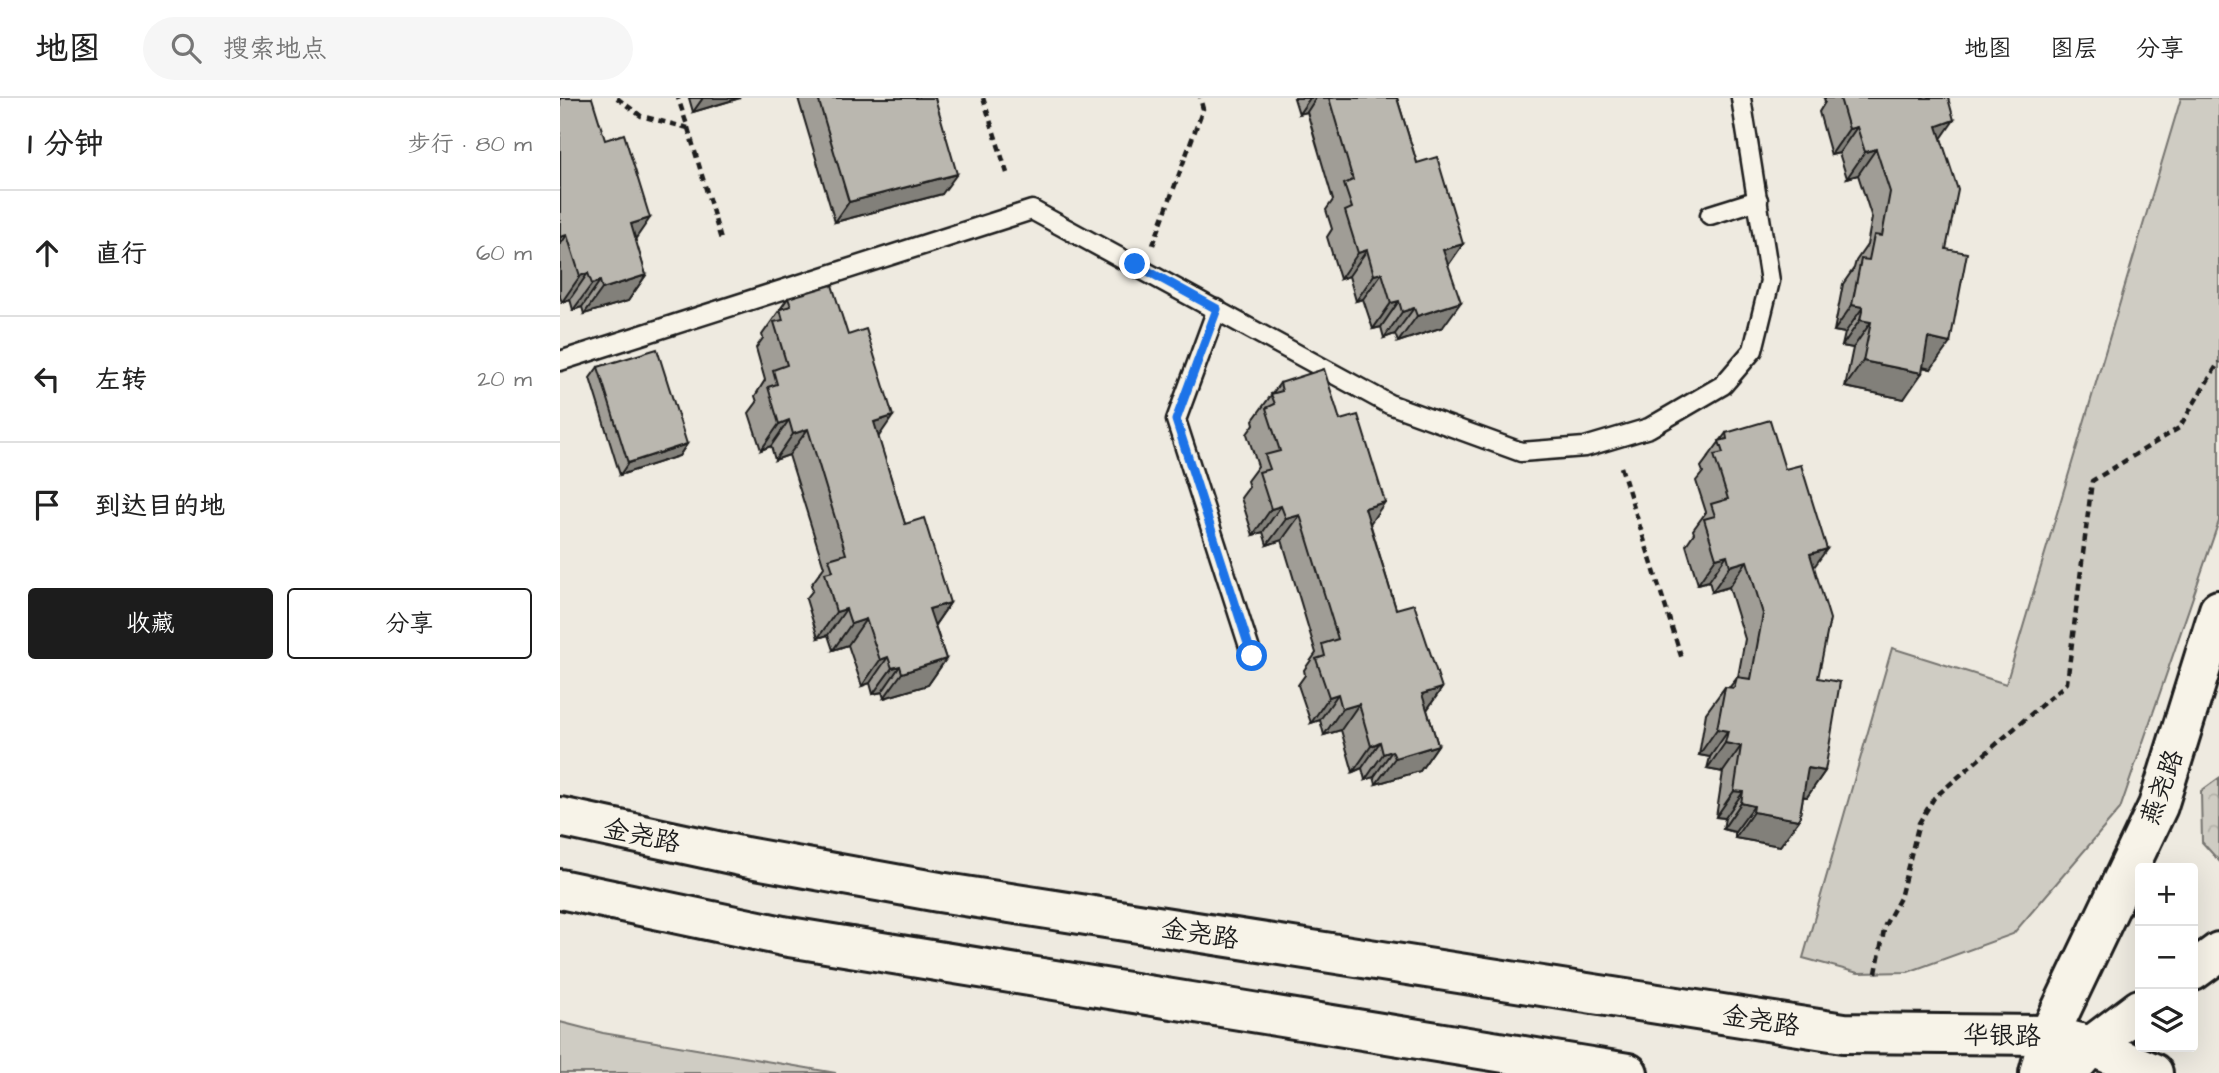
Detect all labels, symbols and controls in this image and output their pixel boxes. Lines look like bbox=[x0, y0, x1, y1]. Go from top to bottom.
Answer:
search box bbox=[143, 17, 633, 80]
text: 地图 bbox=[35, 26, 101, 72]
icon: search bbox=[167, 29, 205, 67]
text: 搜索地点 bbox=[223, 31, 327, 67]
text: 地图 bbox=[1964, 32, 2012, 66]
text: 图层 bbox=[2050, 32, 2098, 66]
text: 分享 bbox=[2136, 32, 2184, 66]
text: 1 分钟 bbox=[28, 123, 104, 165]
text: 步行 · 80 m bbox=[408, 128, 532, 160]
icon: ahead bbox=[28, 234, 66, 272]
text: 直行 bbox=[95, 236, 147, 272]
text: 60 m bbox=[476, 237, 532, 269]
route end bbox=[1119, 248, 1150, 279]
icon: left bbox=[28, 360, 66, 398]
text: 左转 bbox=[95, 362, 147, 398]
text: 20 m bbox=[477, 363, 532, 395]
icon: arrive bbox=[28, 486, 66, 524]
text: 到达目的地 bbox=[95, 488, 225, 524]
button: 收藏 bbox=[28, 588, 273, 659]
button: 分享 bbox=[287, 588, 532, 659]
route start bbox=[1236, 640, 1267, 671]
street label: 燕尧路 bbox=[2132, 745, 2192, 830]
street label: 金尧路 bbox=[600, 810, 684, 862]
map controls bbox=[2135, 863, 2198, 1052]
button: + bbox=[2135, 863, 2198, 926]
street label: 金尧路 bbox=[1159, 910, 1241, 958]
button: − bbox=[2135, 926, 2198, 989]
button: layers bbox=[2135, 989, 2198, 1052]
street label: 金尧路 bbox=[1720, 997, 1802, 1045]
street label: 华银路 bbox=[1963, 1017, 2041, 1055]

